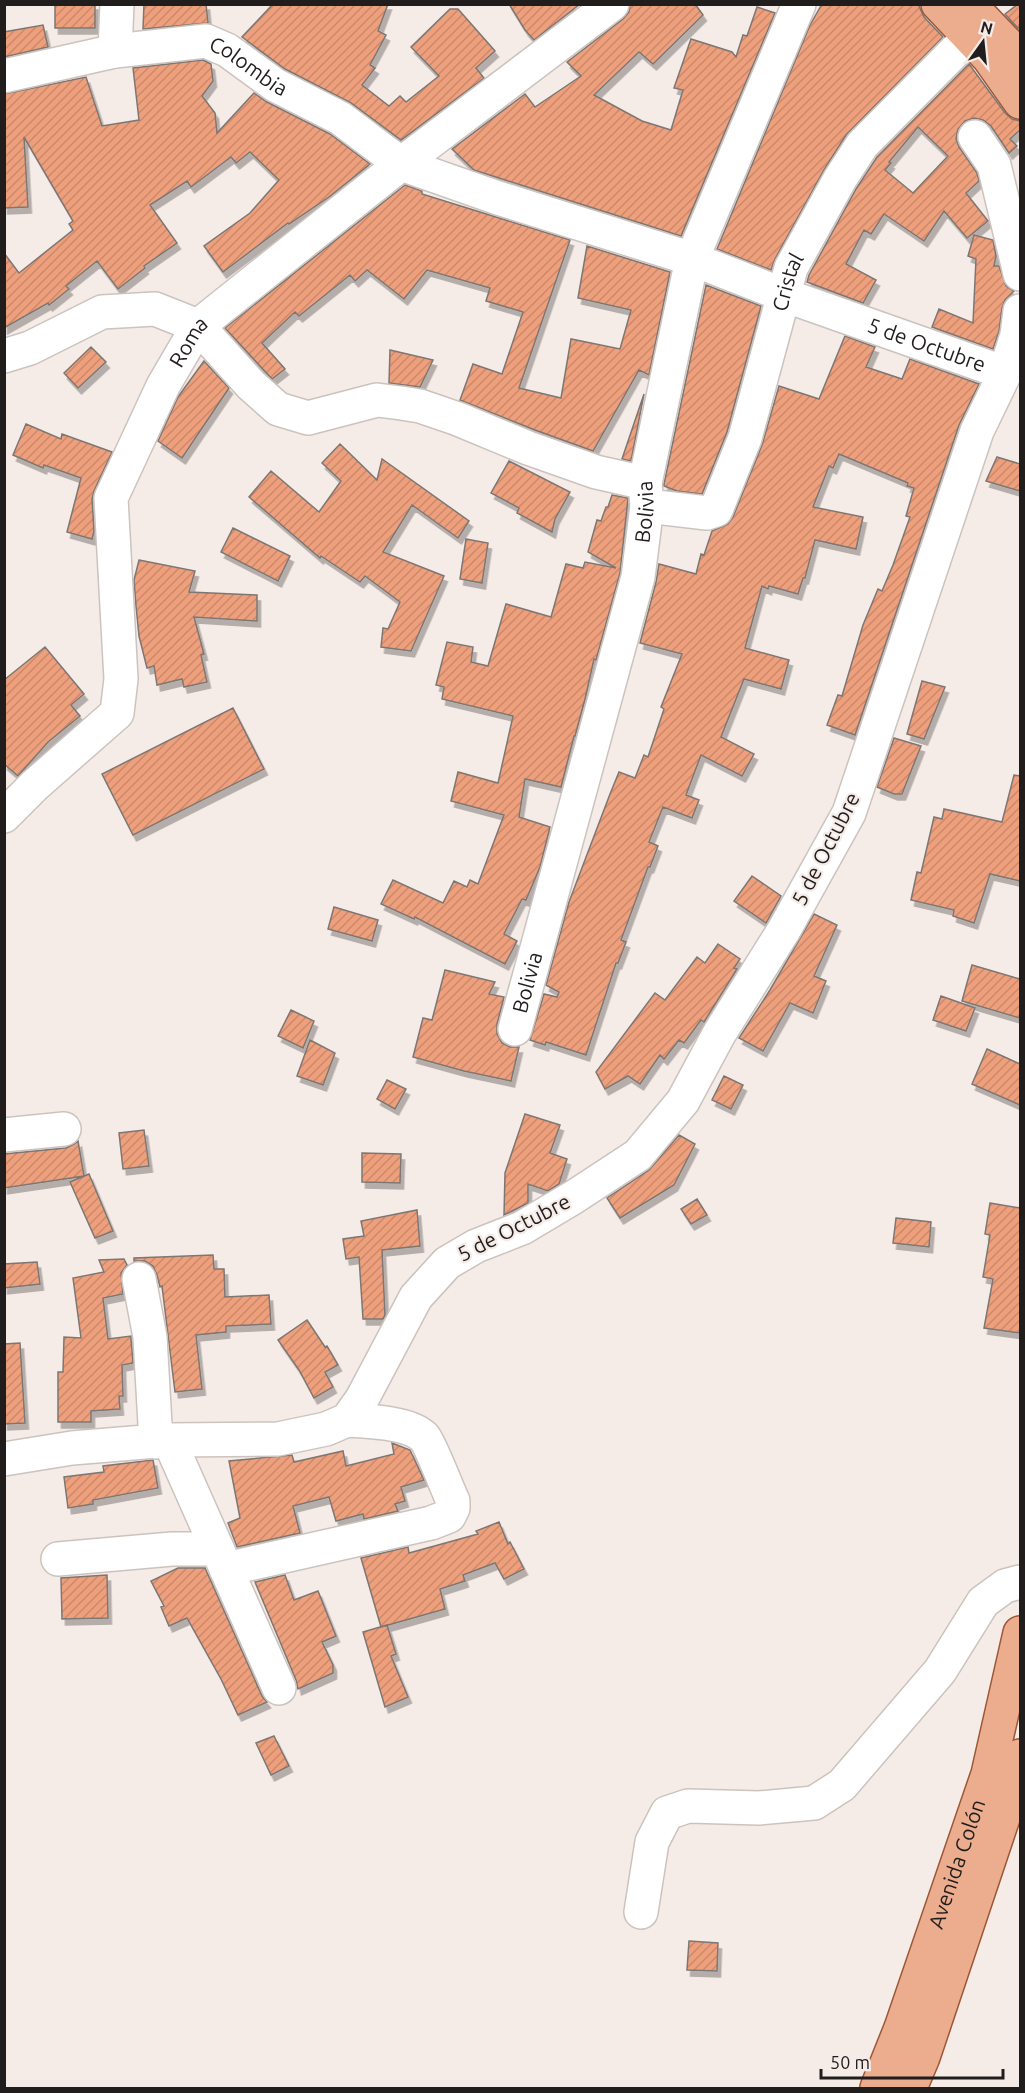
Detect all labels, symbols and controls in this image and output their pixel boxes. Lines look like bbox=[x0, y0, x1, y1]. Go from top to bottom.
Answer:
north arrow bbox=[953, 12, 1013, 72]
text: N bbox=[979, 17, 995, 38]
street label: Colombia bbox=[206, 31, 292, 100]
street label: Cristal bbox=[767, 248, 808, 314]
street label: Roma bbox=[164, 310, 212, 371]
street label: 5 de Octubre bbox=[865, 312, 989, 376]
street label: Bolivia bbox=[629, 480, 658, 544]
street label: 5 de Octubre bbox=[786, 788, 864, 909]
street label: Bolivia bbox=[507, 949, 546, 1016]
street label: 5 de Octubre bbox=[453, 1188, 574, 1266]
street label: Avenida Colón bbox=[923, 1796, 989, 1931]
scale bar bbox=[821, 2042, 1002, 2080]
text: 50 m bbox=[830, 2052, 870, 2072]

